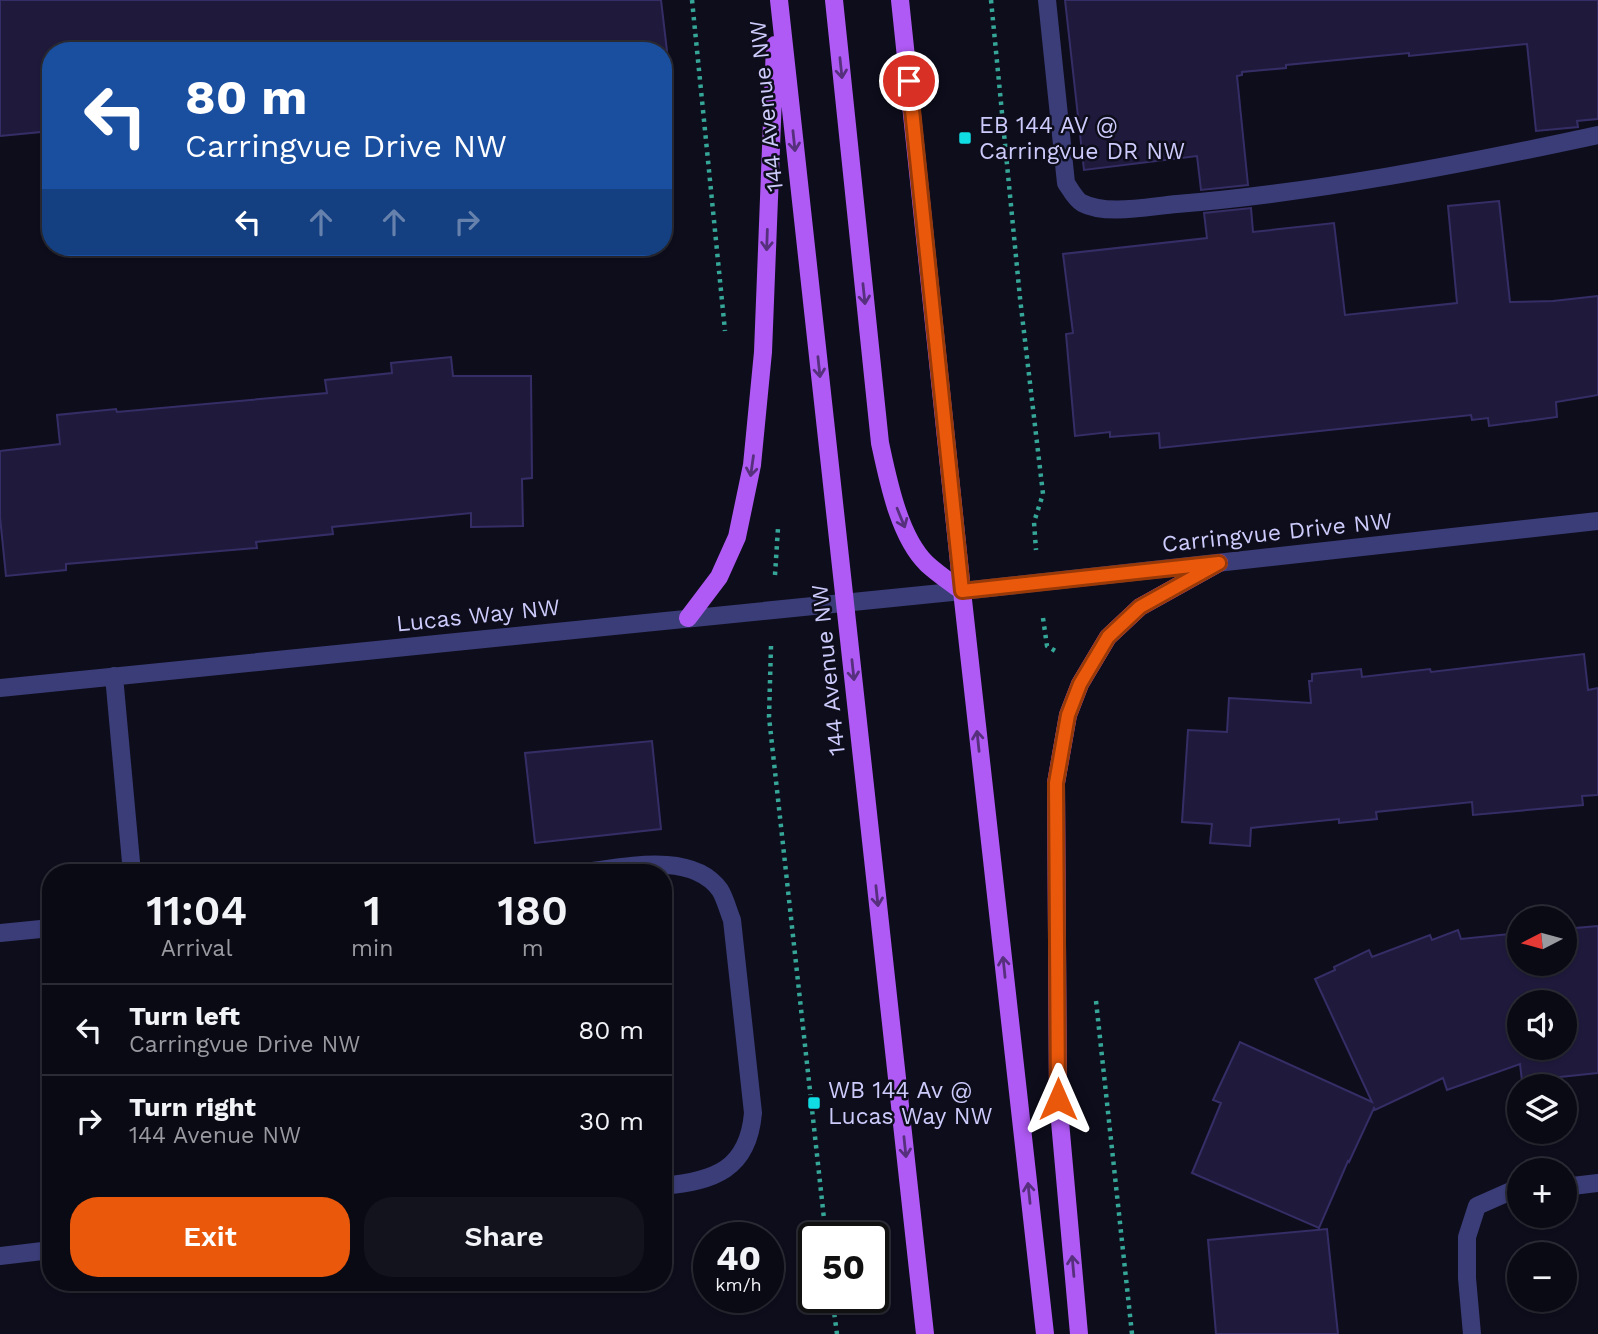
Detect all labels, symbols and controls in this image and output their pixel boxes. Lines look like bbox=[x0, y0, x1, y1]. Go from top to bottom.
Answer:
street label: 144 Avenue NW bbox=[744, 19, 789, 193]
pin bbox=[879, 51, 939, 111]
one-way arrow bbox=[834, 56, 847, 79]
icon: arrive bbox=[890, 62, 928, 100]
text: 80 m bbox=[185, 68, 307, 126]
icon: left bbox=[70, 70, 161, 161]
place label: EB 144 AV @ Carringvue DR NW bbox=[979, 112, 1185, 165]
text: Carringvue Drive NW bbox=[185, 127, 507, 165]
one-way arrow bbox=[788, 129, 801, 152]
marker: EB 144 AV @ Carringvue DR NW bbox=[957, 130, 973, 146]
icon: left bbox=[229, 203, 267, 241]
icon: ahead bbox=[302, 203, 340, 241]
icon: ahead bbox=[375, 203, 413, 241]
icon: right bbox=[448, 203, 486, 241]
one-way arrow bbox=[761, 228, 774, 251]
one-way arrow bbox=[858, 282, 871, 305]
one-way arrow bbox=[813, 355, 826, 378]
one-way arrow bbox=[745, 455, 758, 477]
one-way arrow bbox=[895, 506, 908, 528]
street label: Carringvue Drive NW bbox=[1161, 507, 1394, 558]
street label: 144 Avenue NW bbox=[806, 583, 851, 757]
street label: Lucas Way NW bbox=[395, 593, 561, 638]
one-way arrow bbox=[846, 658, 859, 681]
one-way arrow bbox=[972, 730, 985, 753]
one-way arrow bbox=[871, 885, 884, 907]
text: 11:04 bbox=[146, 886, 247, 935]
text: 1 bbox=[363, 886, 381, 935]
text: 180 bbox=[498, 886, 568, 935]
north arrow bbox=[1507, 906, 1577, 976]
map controls bbox=[1507, 906, 1577, 1312]
text: Arrival bbox=[161, 935, 232, 962]
text: min bbox=[351, 935, 393, 962]
text: m bbox=[522, 935, 544, 962]
one-way arrow bbox=[997, 956, 1010, 979]
button: sound bbox=[1507, 990, 1577, 1060]
text: Turn left bbox=[129, 1001, 240, 1031]
icon: left bbox=[70, 1011, 108, 1049]
text: 80 m bbox=[578, 1015, 644, 1045]
text: Carringvue Drive NW bbox=[129, 1031, 360, 1058]
position arrow bbox=[1021, 1062, 1095, 1136]
button: layers bbox=[1507, 1074, 1577, 1144]
place label: WB 144 Av @ Lucas Way NW bbox=[828, 1077, 993, 1130]
text: Turn right bbox=[129, 1092, 256, 1122]
marker: WB 144 Av @ Lucas Way NW bbox=[806, 1095, 822, 1111]
icon: right bbox=[70, 1102, 108, 1140]
text: 30 m bbox=[579, 1106, 644, 1136]
text: 144 Avenue NW bbox=[129, 1122, 301, 1149]
one-way arrow bbox=[898, 1135, 911, 1158]
button: + bbox=[1507, 1158, 1577, 1228]
one-way arrow bbox=[1022, 1182, 1035, 1205]
button: Exit bbox=[70, 1197, 350, 1277]
button: Share bbox=[364, 1197, 644, 1277]
speed limit sign: 50 bbox=[798, 1222, 889, 1313]
text: 40 bbox=[716, 1237, 761, 1279]
button: − bbox=[1507, 1242, 1577, 1312]
one-way arrow bbox=[1066, 1255, 1079, 1278]
text: km/h bbox=[715, 1274, 762, 1295]

